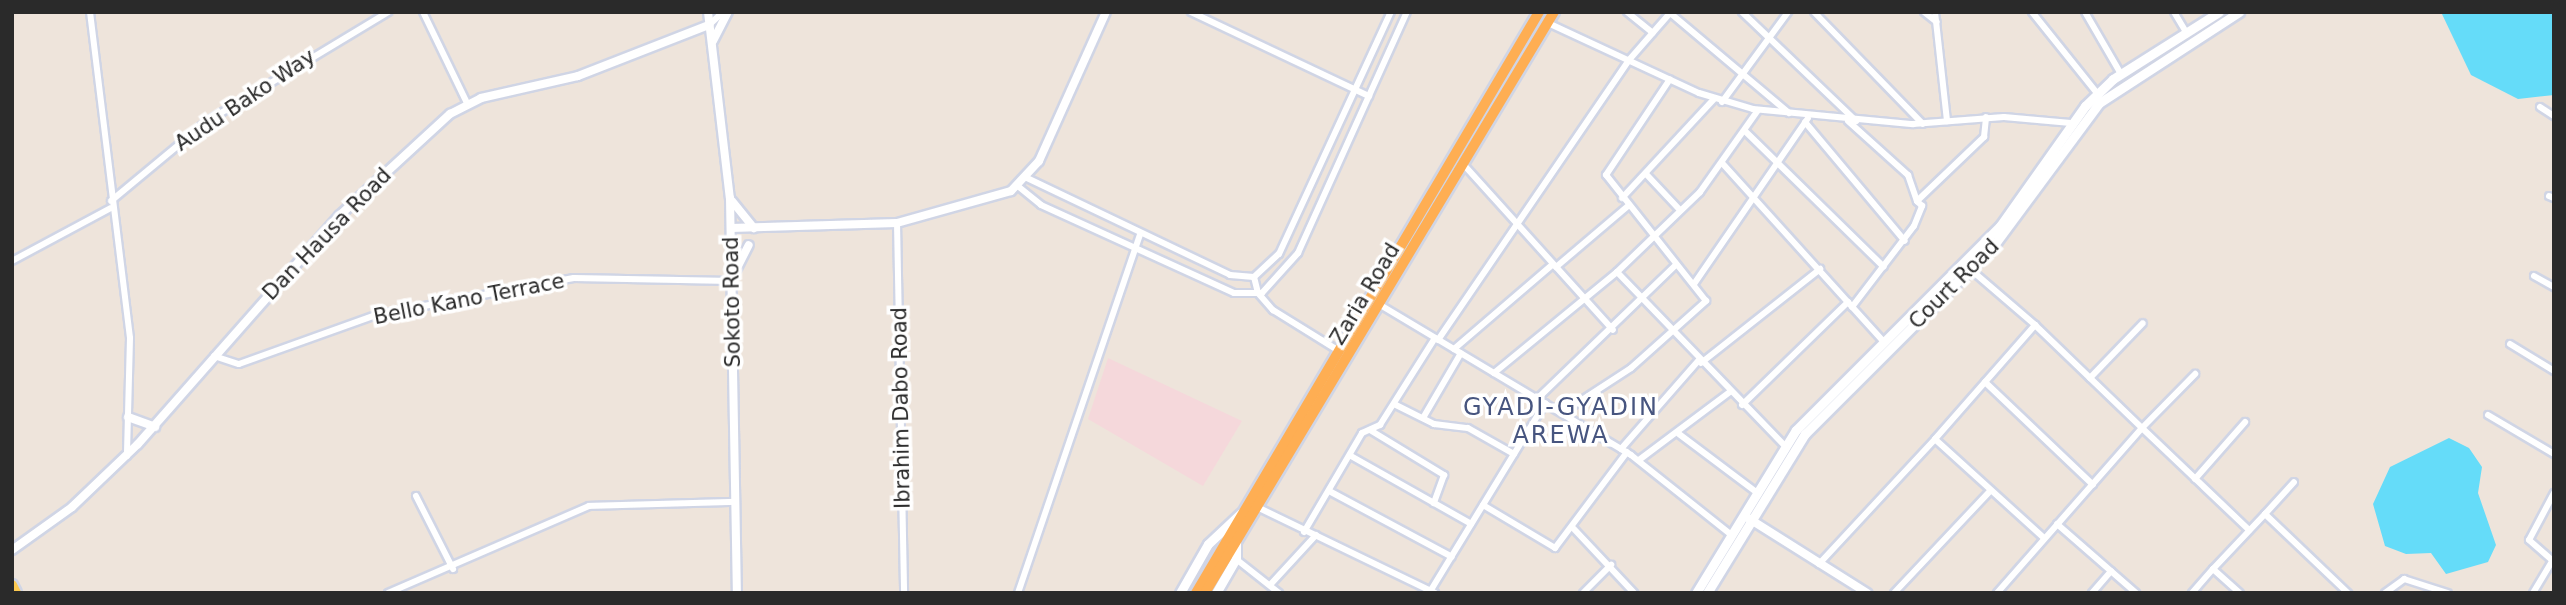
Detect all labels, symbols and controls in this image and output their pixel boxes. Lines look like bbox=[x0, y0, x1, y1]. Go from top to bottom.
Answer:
street label: Audu Bako Way bbox=[170, 44, 320, 156]
street label: Dan Hausa Road bbox=[257, 163, 397, 305]
street label: Court Road bbox=[1904, 234, 2004, 334]
street label: Sokoto Road bbox=[718, 236, 746, 368]
street label: Zaria Road bbox=[1325, 239, 1405, 349]
street label: Bello Kano Terrace bbox=[371, 268, 567, 330]
street label: Ibrahim Dabo Road bbox=[887, 307, 915, 509]
district label: GYADI-GYADIN AREWA bbox=[1465, 394, 1657, 450]

